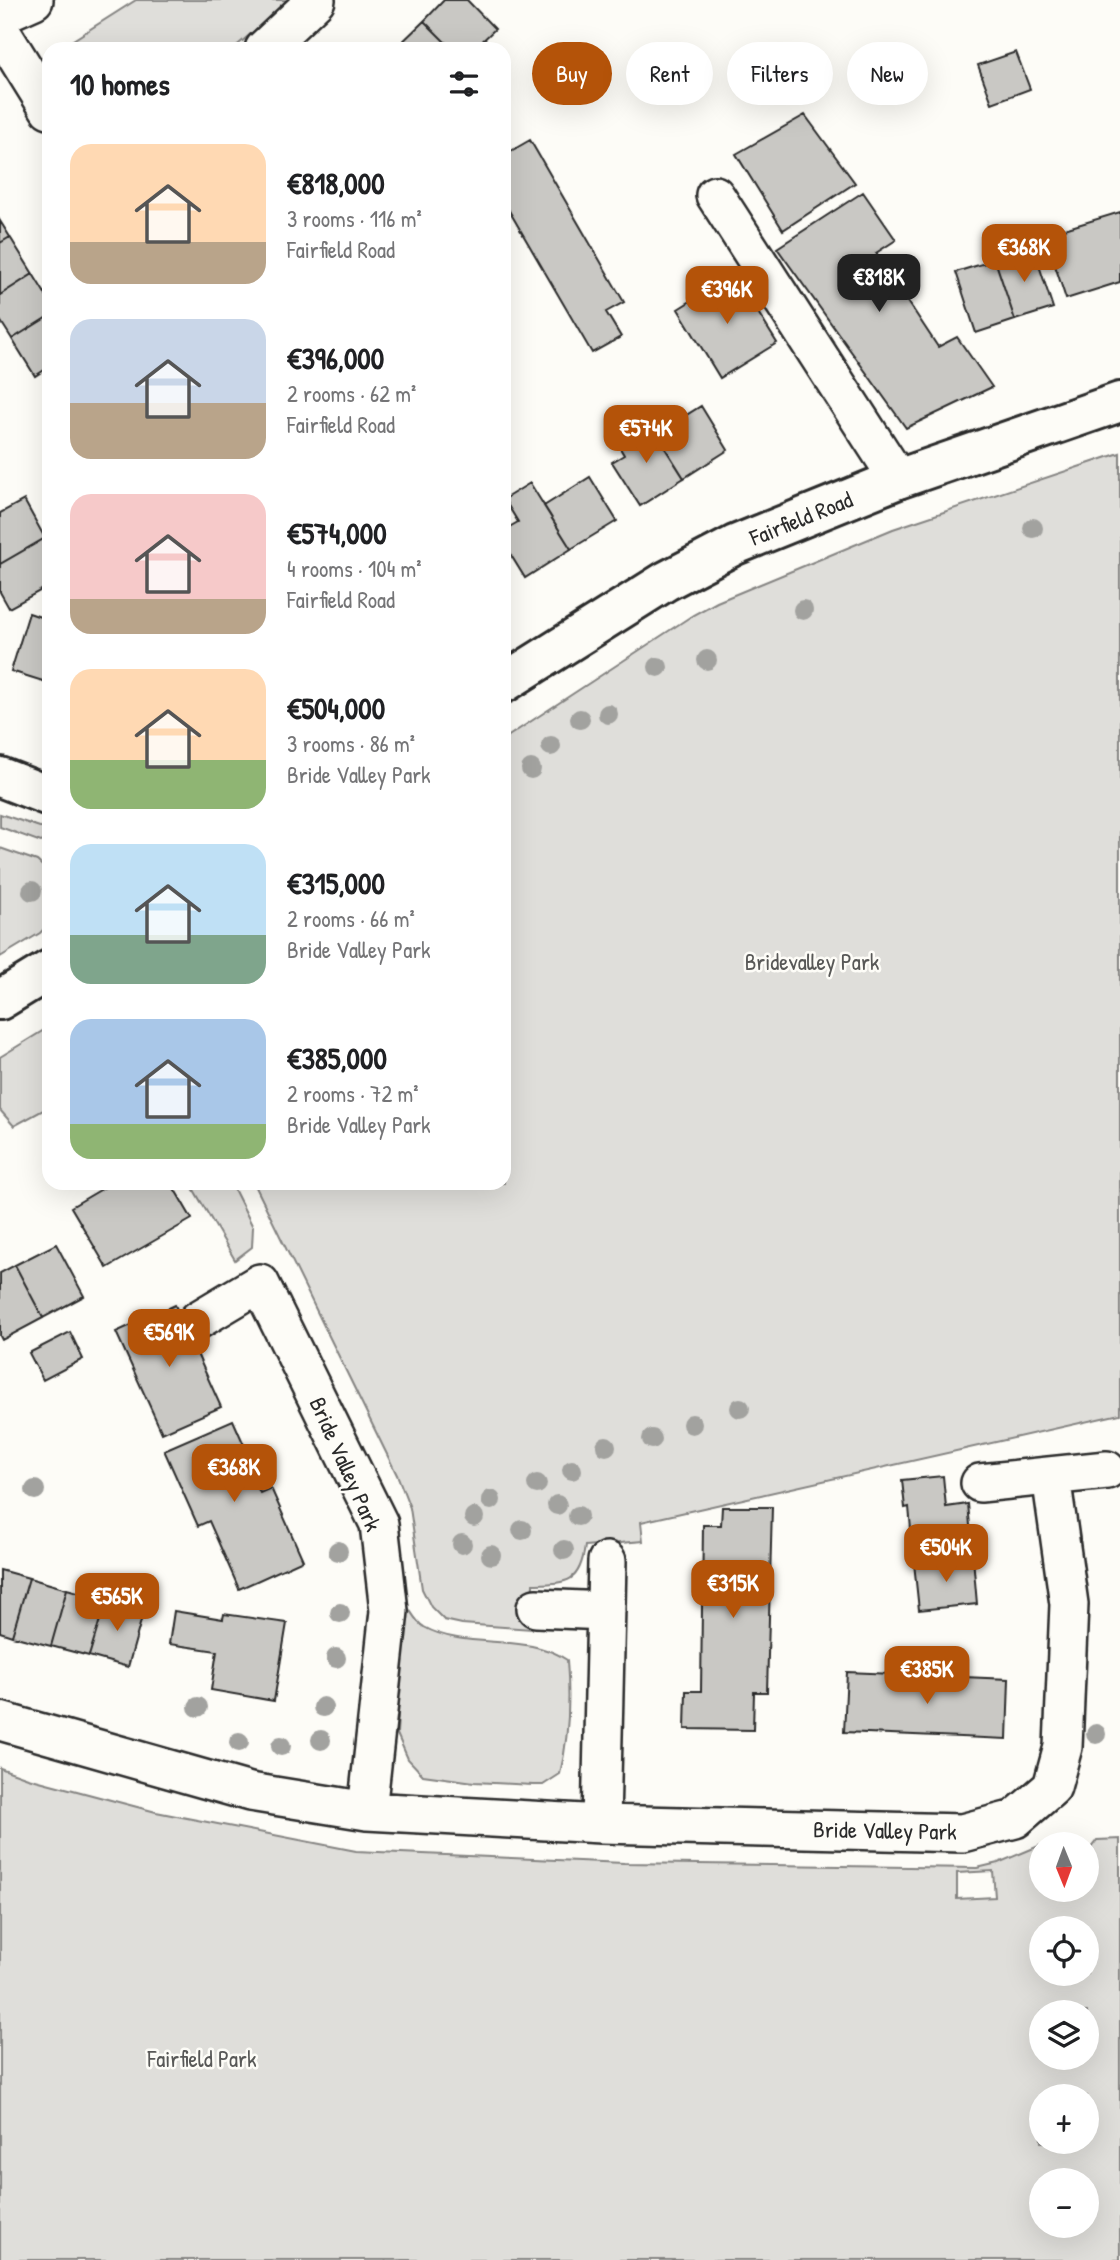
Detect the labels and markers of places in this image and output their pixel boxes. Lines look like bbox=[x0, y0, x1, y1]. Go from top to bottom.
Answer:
pin: €368K bbox=[975, 224, 1073, 284]
pin: €818K bbox=[830, 254, 928, 314]
pin: €396K bbox=[678, 266, 776, 326]
pin: €574K bbox=[597, 406, 695, 465]
pin: €569K bbox=[120, 1310, 218, 1369]
pin: €368K bbox=[185, 1444, 283, 1504]
pin: €504K bbox=[897, 1524, 995, 1584]
pin: €315K bbox=[684, 1560, 782, 1620]
pin: €565K bbox=[68, 1574, 166, 1633]
pin: €385K bbox=[878, 1646, 976, 1706]

